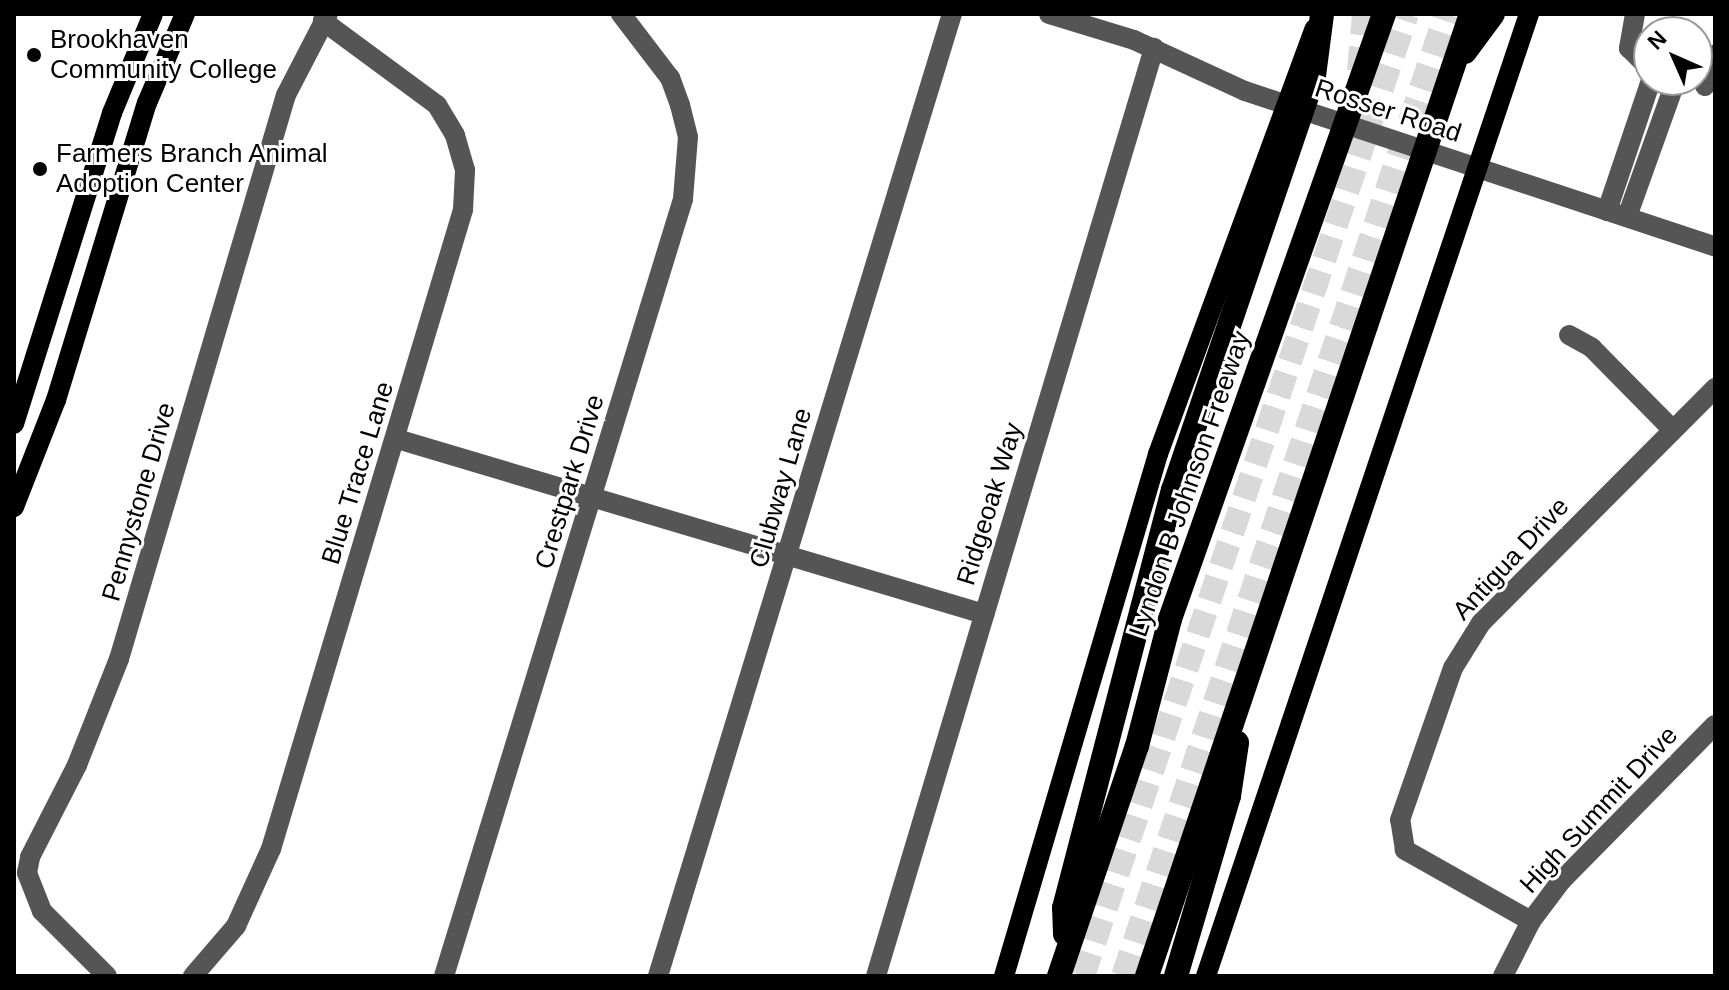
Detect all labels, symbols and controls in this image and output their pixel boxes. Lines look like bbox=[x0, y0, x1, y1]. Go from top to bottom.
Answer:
north arrow bbox=[1633, 16, 1713, 96]
place label: Brookhaven Community College bbox=[50, 24, 277, 86]
text: N bbox=[1643, 26, 1672, 55]
marker: Brookhaven Community College bbox=[25, 46, 43, 64]
street label: Rosser Road bbox=[1311, 73, 1465, 149]
place label: Farmers Branch Animal Adoption Center bbox=[56, 138, 329, 200]
marker: Farmers Branch Animal Adoption Center bbox=[31, 160, 49, 178]
street label: Lyndon B Johnson Freeway bbox=[1123, 327, 1257, 641]
street label: Blue Trace Lane bbox=[315, 378, 401, 568]
street label: Crestpark Drive bbox=[529, 391, 611, 573]
street label: Pennystone Drive bbox=[96, 399, 182, 605]
street label: Clubway Lane bbox=[743, 405, 819, 571]
street label: Ridgeoak Way bbox=[951, 419, 1029, 589]
street label: Antigua Drive bbox=[1446, 491, 1576, 627]
street label: High Summit Drive bbox=[1514, 720, 1684, 900]

